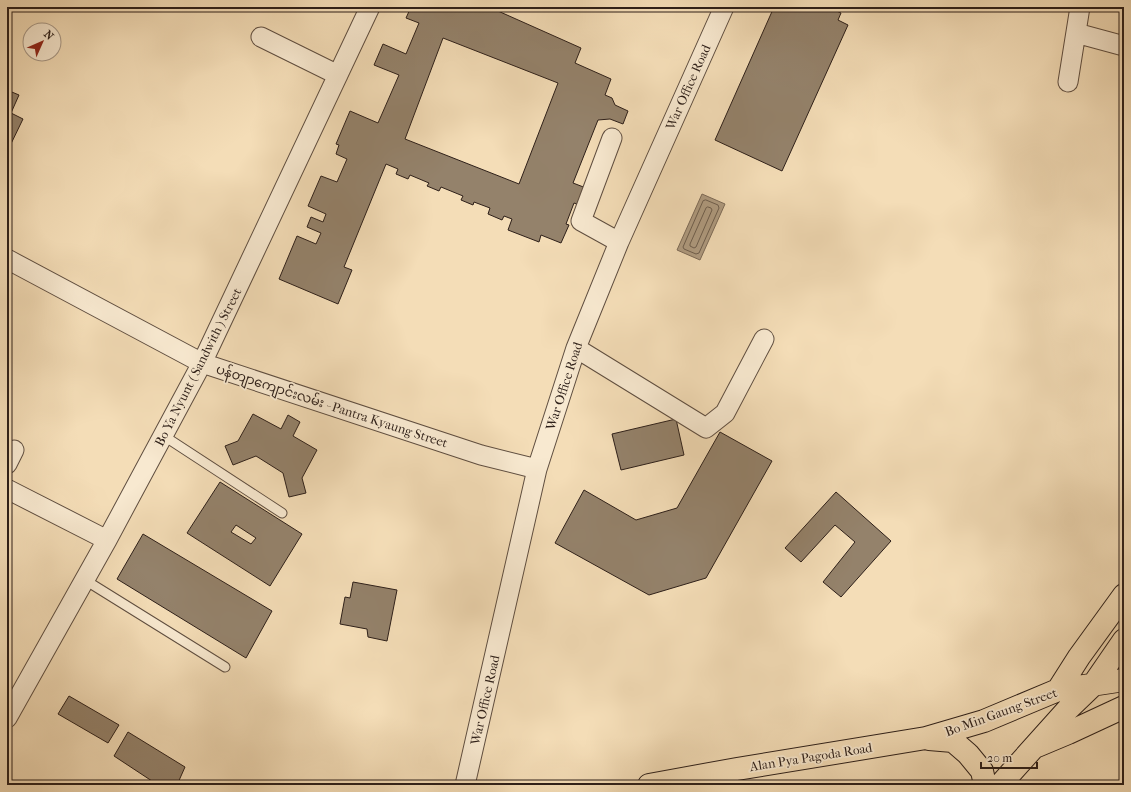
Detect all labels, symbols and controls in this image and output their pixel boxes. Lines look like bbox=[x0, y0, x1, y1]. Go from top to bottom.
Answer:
north arrow bbox=[22, 22, 62, 62]
text: N bbox=[41, 28, 57, 43]
street label: War Office Road bbox=[662, 41, 714, 133]
street label: Bo Ya Nyunt ( Sandwith ) Street bbox=[151, 285, 245, 449]
street label: War Office Road bbox=[542, 339, 586, 433]
street label: ပန်တျာကျောင်းလမ်း - Pantra Kyaung Street bbox=[213, 360, 450, 454]
street label: War Office Road bbox=[467, 653, 503, 747]
street label: Bo Min Gaung Street bbox=[943, 685, 1059, 739]
street label: Alan Pya Pagoda Road bbox=[748, 740, 874, 774]
scale bar bbox=[981, 744, 1037, 770]
text: 20 m bbox=[987, 751, 1012, 765]

